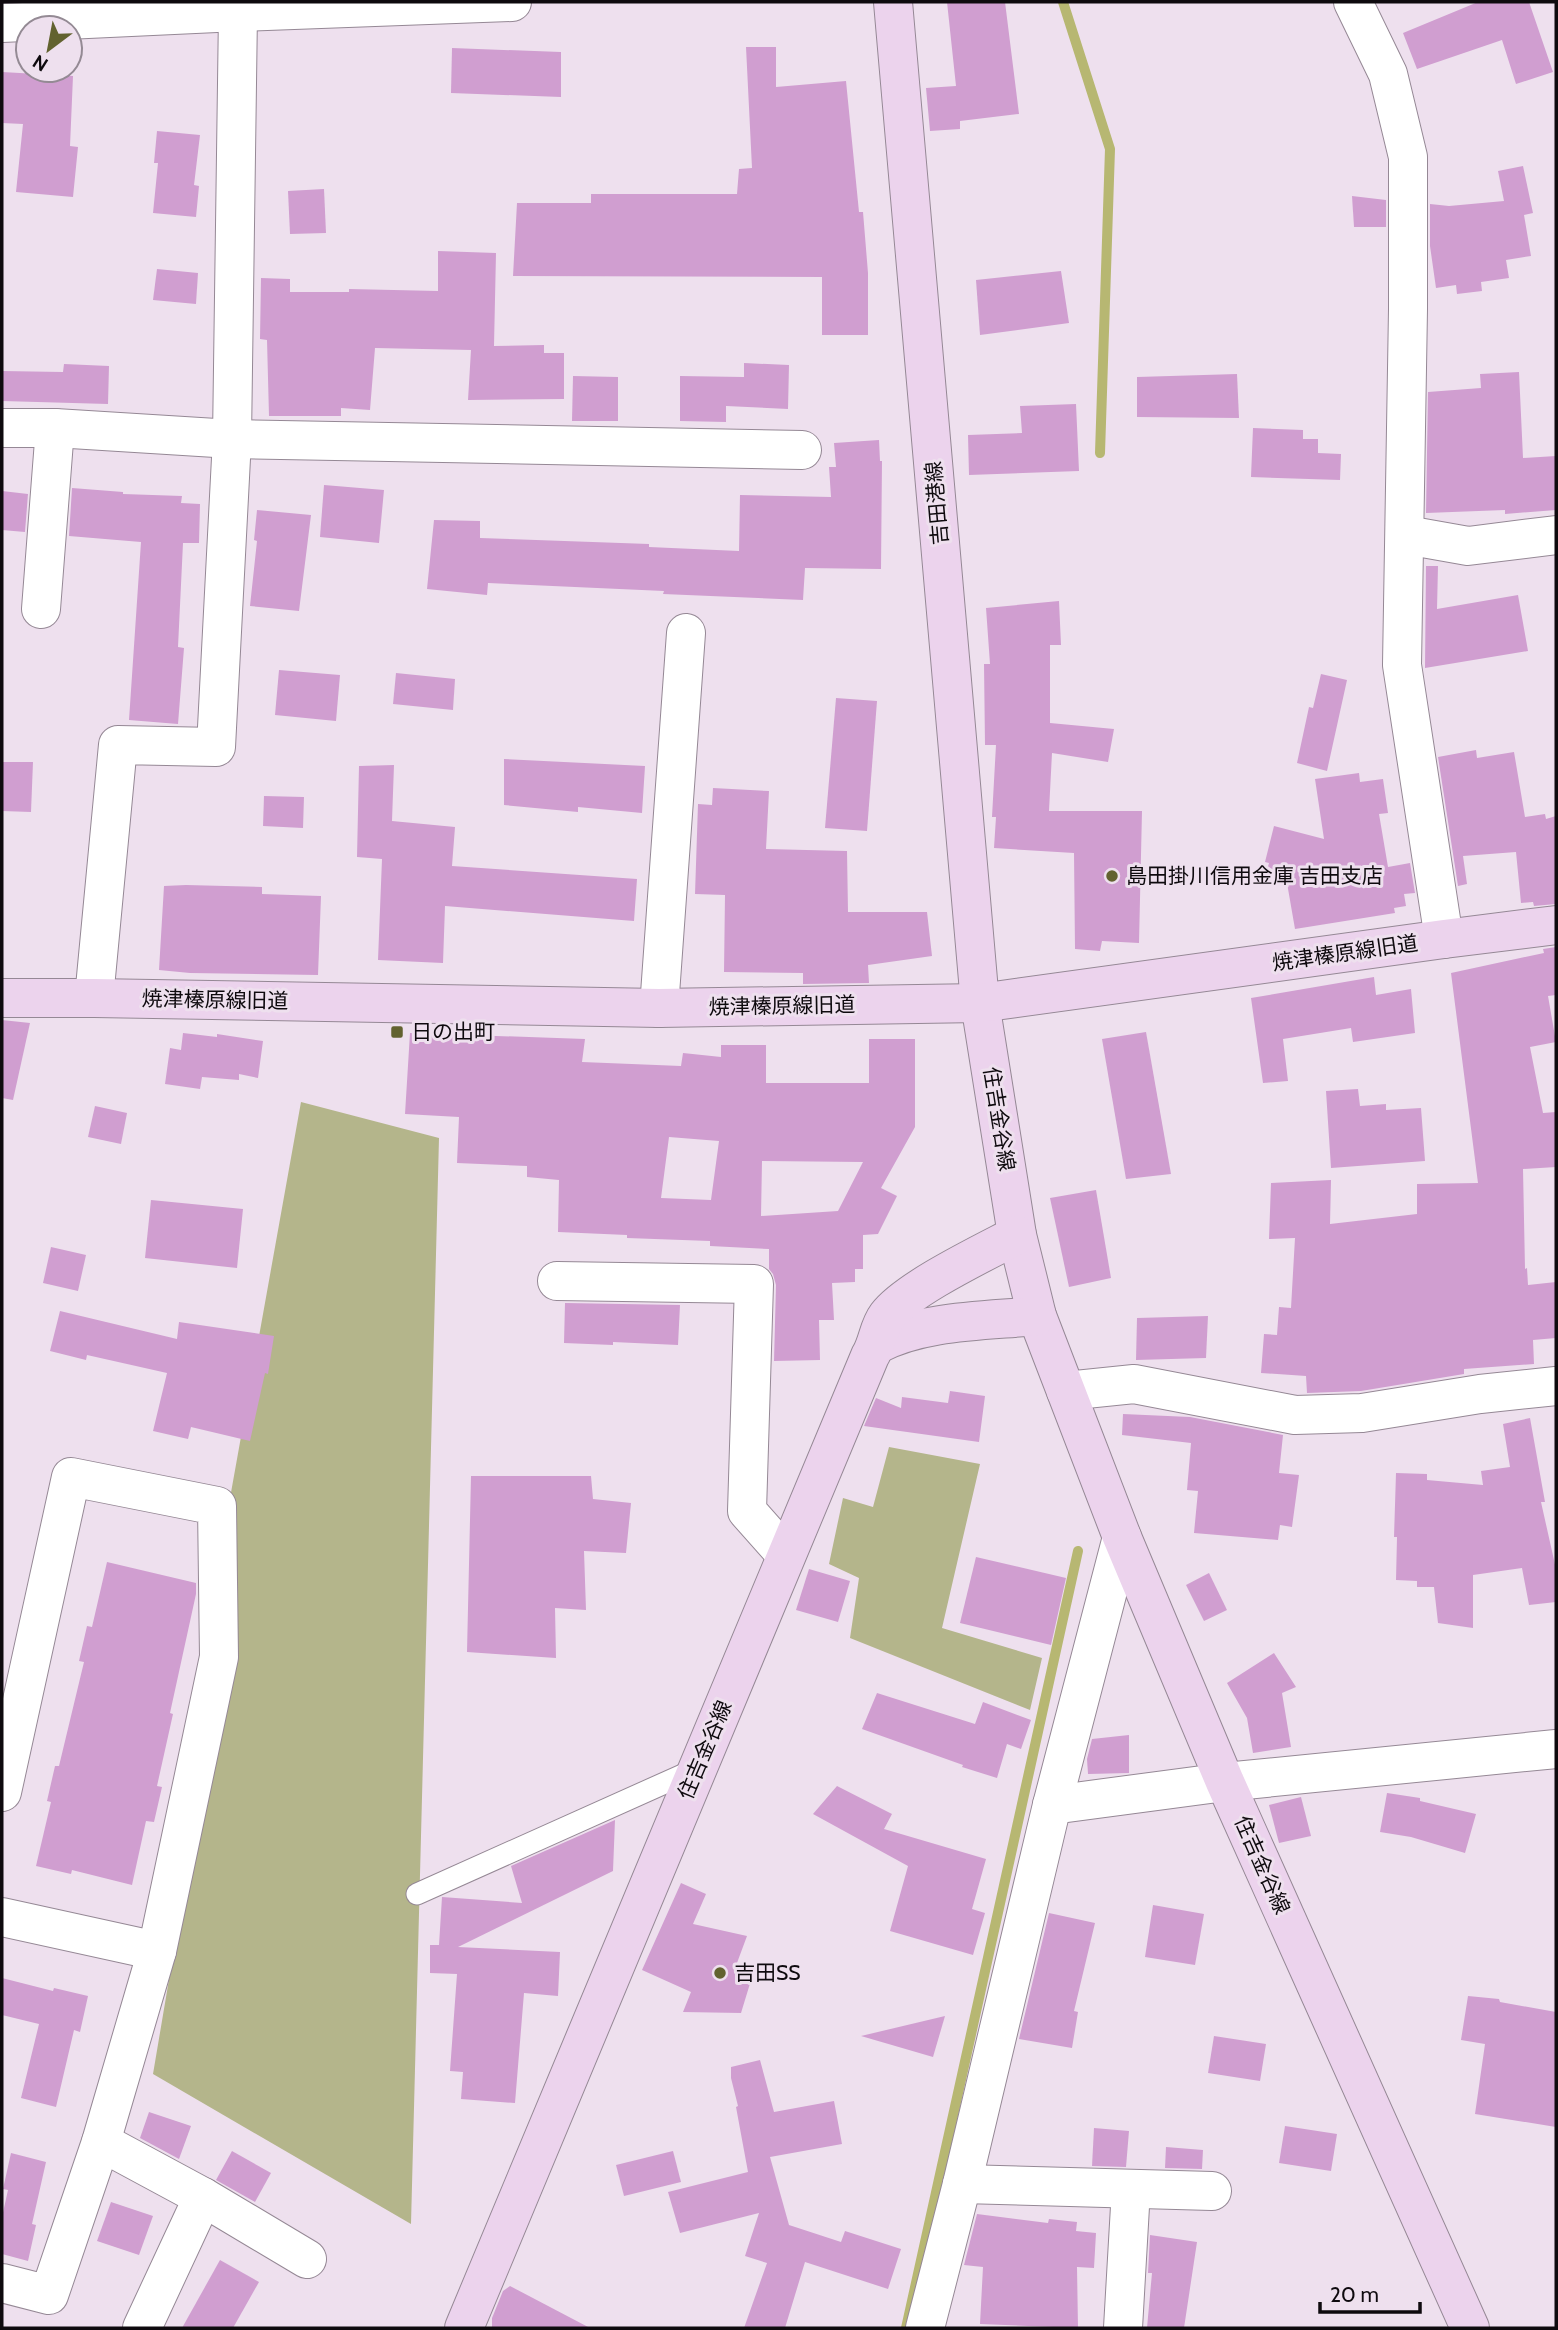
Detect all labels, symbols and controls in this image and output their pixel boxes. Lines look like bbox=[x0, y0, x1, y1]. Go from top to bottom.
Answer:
north arrow bbox=[14, 14, 84, 84]
text: N bbox=[28, 50, 52, 76]
street label: 吉田港線 bbox=[920, 460, 953, 546]
place label: 島田掛川信用金庫 吉田支店 bbox=[1126, 863, 1383, 888]
marker: 島田掛川信用金庫 吉田支店 bbox=[1104, 868, 1120, 884]
street label: 焼津榛原線旧道 bbox=[1270, 930, 1419, 975]
street label: 焼津榛原線旧道 bbox=[141, 986, 289, 1013]
street label: 焼津榛原線旧道 bbox=[708, 992, 856, 1019]
place label: 日の出町 bbox=[411, 1019, 495, 1044]
marker: 日の出町 bbox=[389, 1024, 405, 1040]
street label: 住吉金谷線 bbox=[979, 1065, 1020, 1173]
street label: 住吉金谷線 bbox=[673, 1697, 737, 1803]
street label: 住吉金谷線 bbox=[1230, 1812, 1295, 1918]
place label: 吉田SS bbox=[734, 1960, 801, 1985]
marker: 吉田SS bbox=[712, 1965, 728, 1981]
scale bar bbox=[1320, 2270, 1420, 2314]
text: 20 m bbox=[1330, 2282, 1379, 2307]

